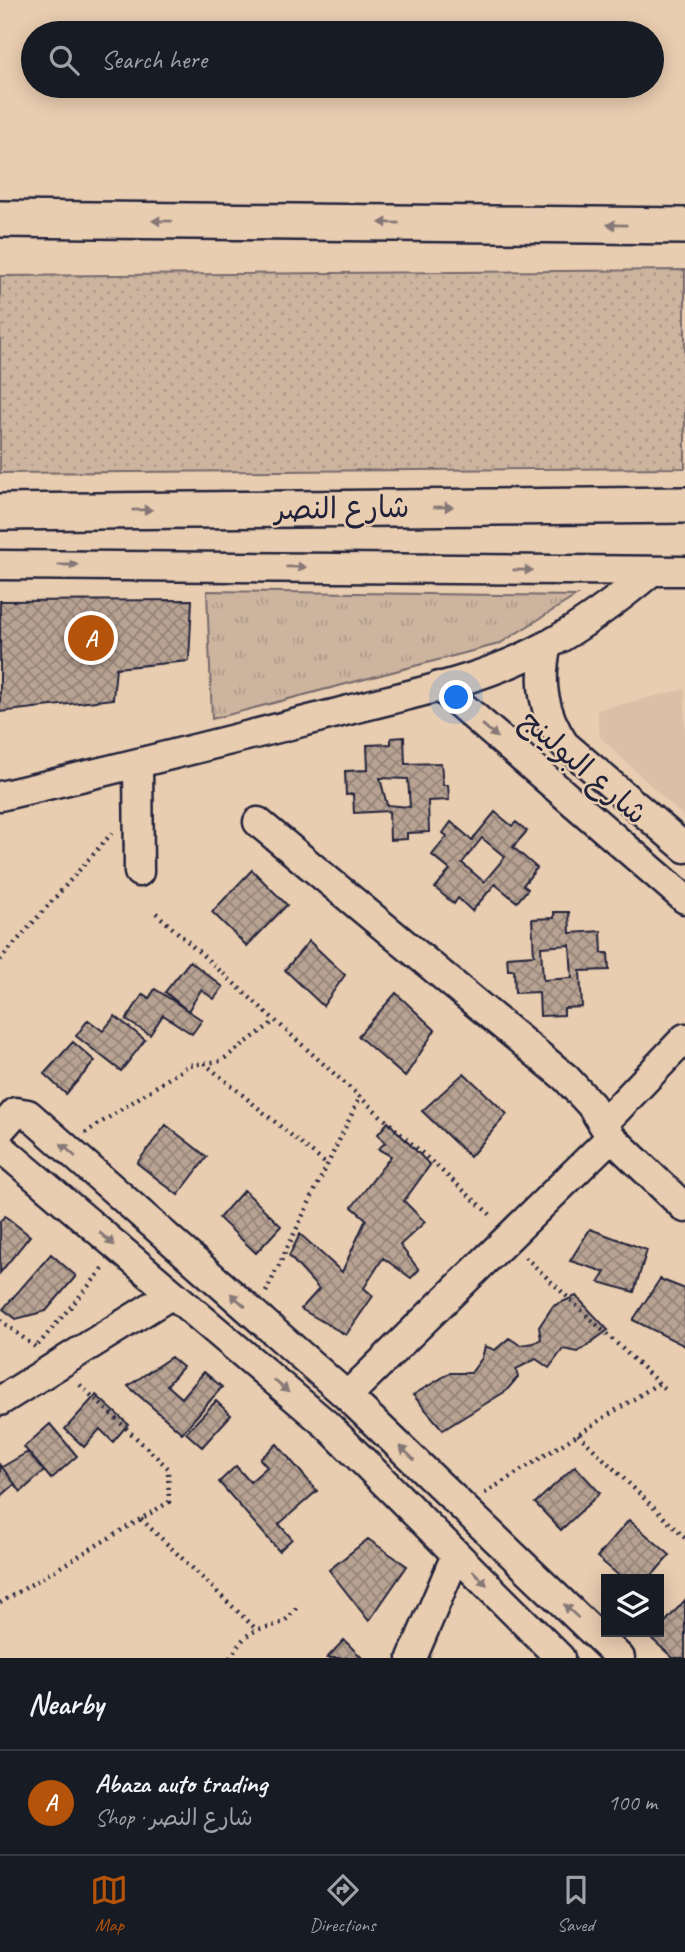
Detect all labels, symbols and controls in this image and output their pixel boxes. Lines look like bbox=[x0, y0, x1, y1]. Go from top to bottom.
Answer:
search box bbox=[21, 21, 664, 98]
icon: search bbox=[45, 41, 83, 79]
text: Search here bbox=[101, 43, 207, 76]
one-way arrow bbox=[151, 215, 173, 226]
one-way arrow bbox=[378, 217, 400, 229]
one-way arrow bbox=[606, 219, 628, 231]
street label: شارع النصر bbox=[271, 488, 410, 530]
one-way arrow bbox=[432, 501, 454, 513]
one-way arrow bbox=[131, 504, 153, 516]
one-way arrow bbox=[57, 559, 79, 571]
one-way arrow bbox=[285, 561, 307, 573]
one-way arrow bbox=[512, 564, 534, 576]
pin: A bbox=[68, 612, 114, 664]
your location bbox=[439, 680, 473, 714]
street label: شارع البولينج bbox=[511, 701, 655, 834]
one-way arrow bbox=[482, 723, 499, 738]
one-way arrow bbox=[60, 1142, 77, 1158]
one-way arrow bbox=[98, 1231, 116, 1247]
one-way arrow bbox=[230, 1293, 247, 1308]
one-way arrow bbox=[272, 1378, 290, 1394]
one-way arrow bbox=[399, 1445, 416, 1461]
one-way arrow bbox=[471, 1569, 487, 1586]
map controls bbox=[601, 1574, 664, 1637]
button: layers bbox=[601, 1574, 664, 1637]
one-way arrow bbox=[563, 1603, 580, 1619]
text: Nearby bbox=[28, 1685, 104, 1723]
text: Abaza auto trading bbox=[95, 1767, 267, 1800]
text: A bbox=[45, 1788, 57, 1817]
text: 100 m bbox=[608, 1788, 657, 1817]
text: Shop · شارع النصر bbox=[95, 1803, 253, 1832]
tab: Map bbox=[90, 1871, 128, 1937]
tab: Directions bbox=[309, 1871, 376, 1937]
tab: Saved bbox=[557, 1871, 595, 1937]

